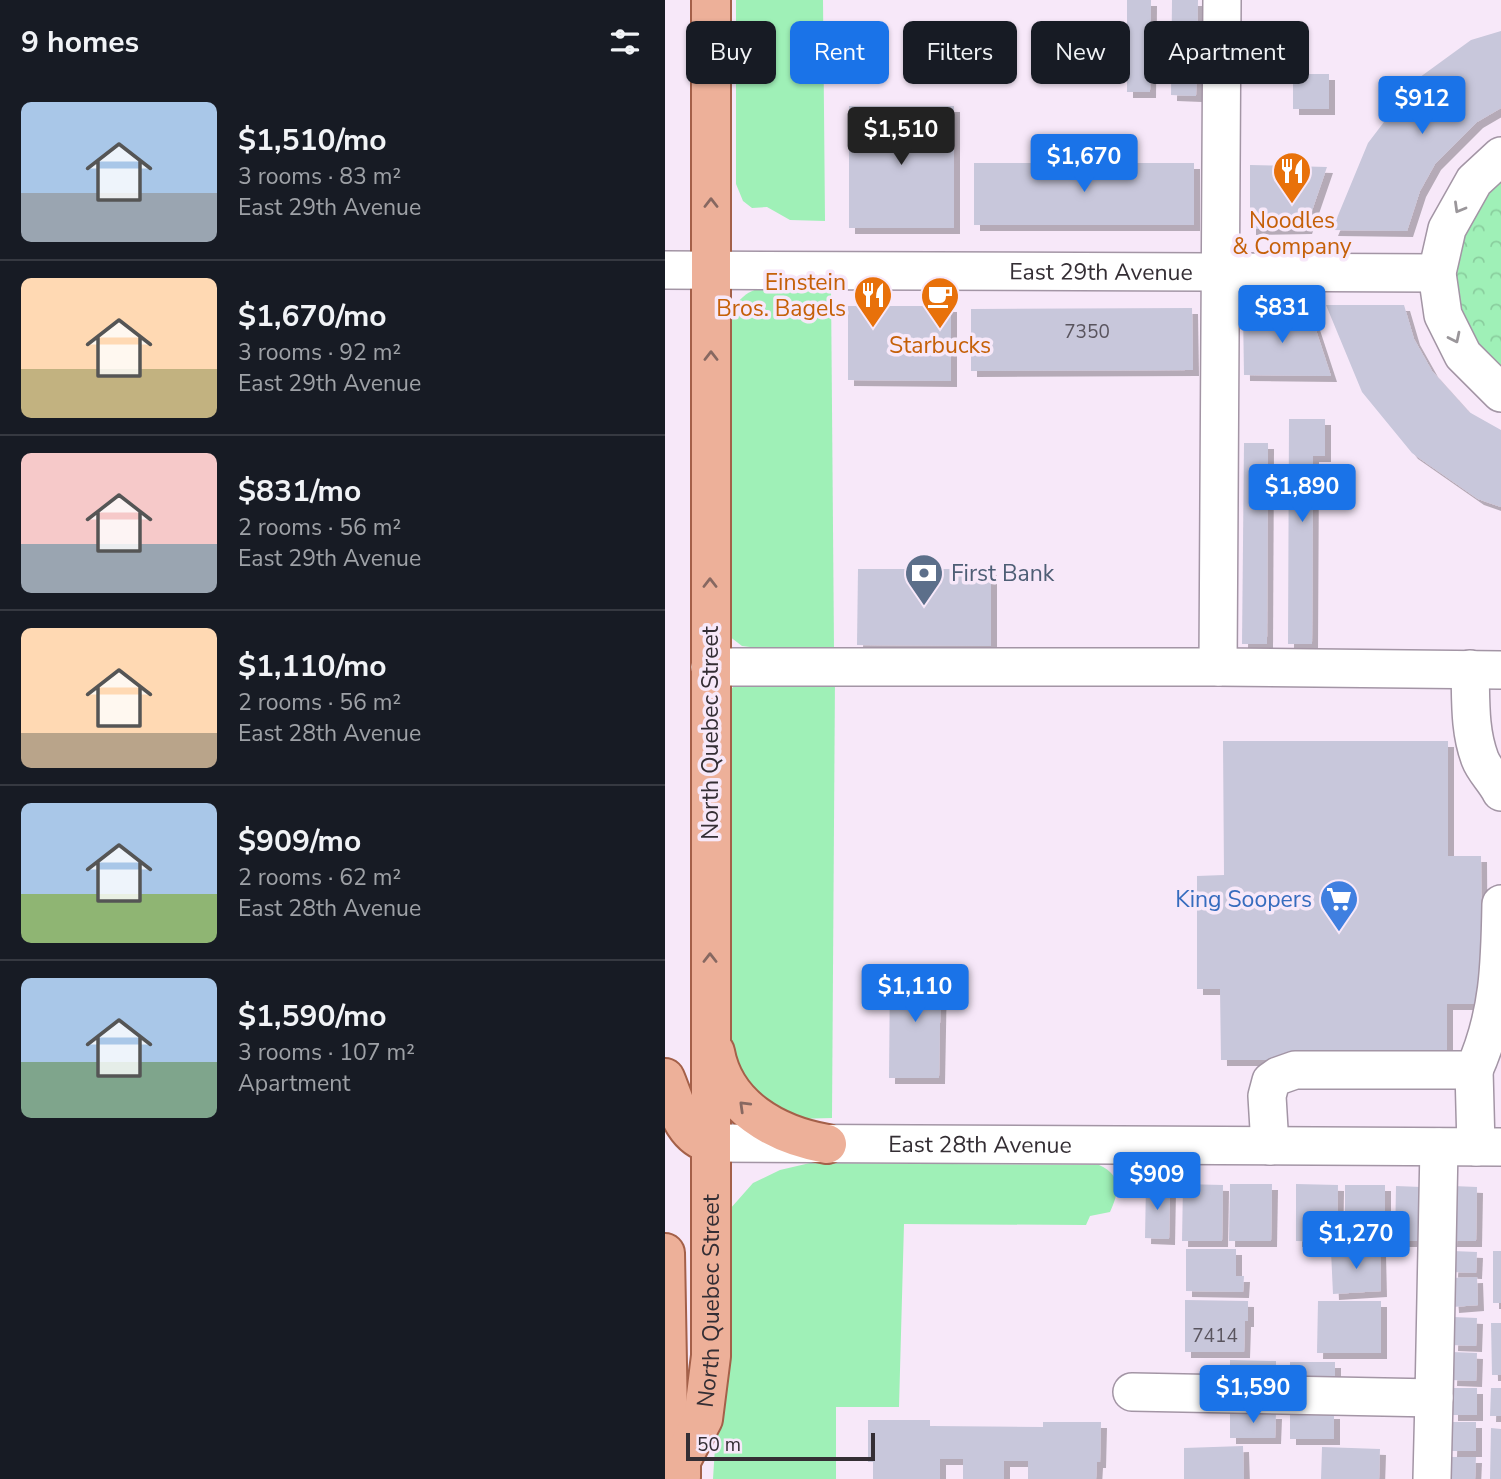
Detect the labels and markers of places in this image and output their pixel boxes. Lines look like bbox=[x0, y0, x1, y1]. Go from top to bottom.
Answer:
pin: $912 bbox=[1381, 76, 1463, 136]
pin: $1,510 bbox=[844, 108, 958, 167]
pin: $1,670 bbox=[1027, 134, 1141, 194]
restaurant icon: Noodles & Company bbox=[1271, 150, 1313, 205]
place label: Noodles & Company bbox=[1232, 205, 1352, 262]
place label: Einstein Bros. Bagels bbox=[716, 267, 846, 324]
restaurant icon: Einstein Bros. Bagels bbox=[852, 274, 894, 329]
cafe icon: Starbucks bbox=[919, 275, 961, 330]
pin: $831 bbox=[1241, 286, 1323, 345]
place label: Starbucks bbox=[889, 330, 991, 361]
pin: $1,890 bbox=[1245, 464, 1359, 524]
bank icon: First Bank bbox=[903, 552, 945, 607]
place label: First Bank bbox=[951, 558, 1055, 589]
supermarket icon: King Soopers bbox=[1318, 878, 1360, 933]
place label: King Soopers bbox=[1175, 884, 1312, 915]
pin: $1,110 bbox=[858, 964, 972, 1024]
pin: $909 bbox=[1116, 1152, 1198, 1212]
pin: $1,270 bbox=[1299, 1212, 1413, 1271]
pin: $1,590 bbox=[1196, 1366, 1310, 1425]

